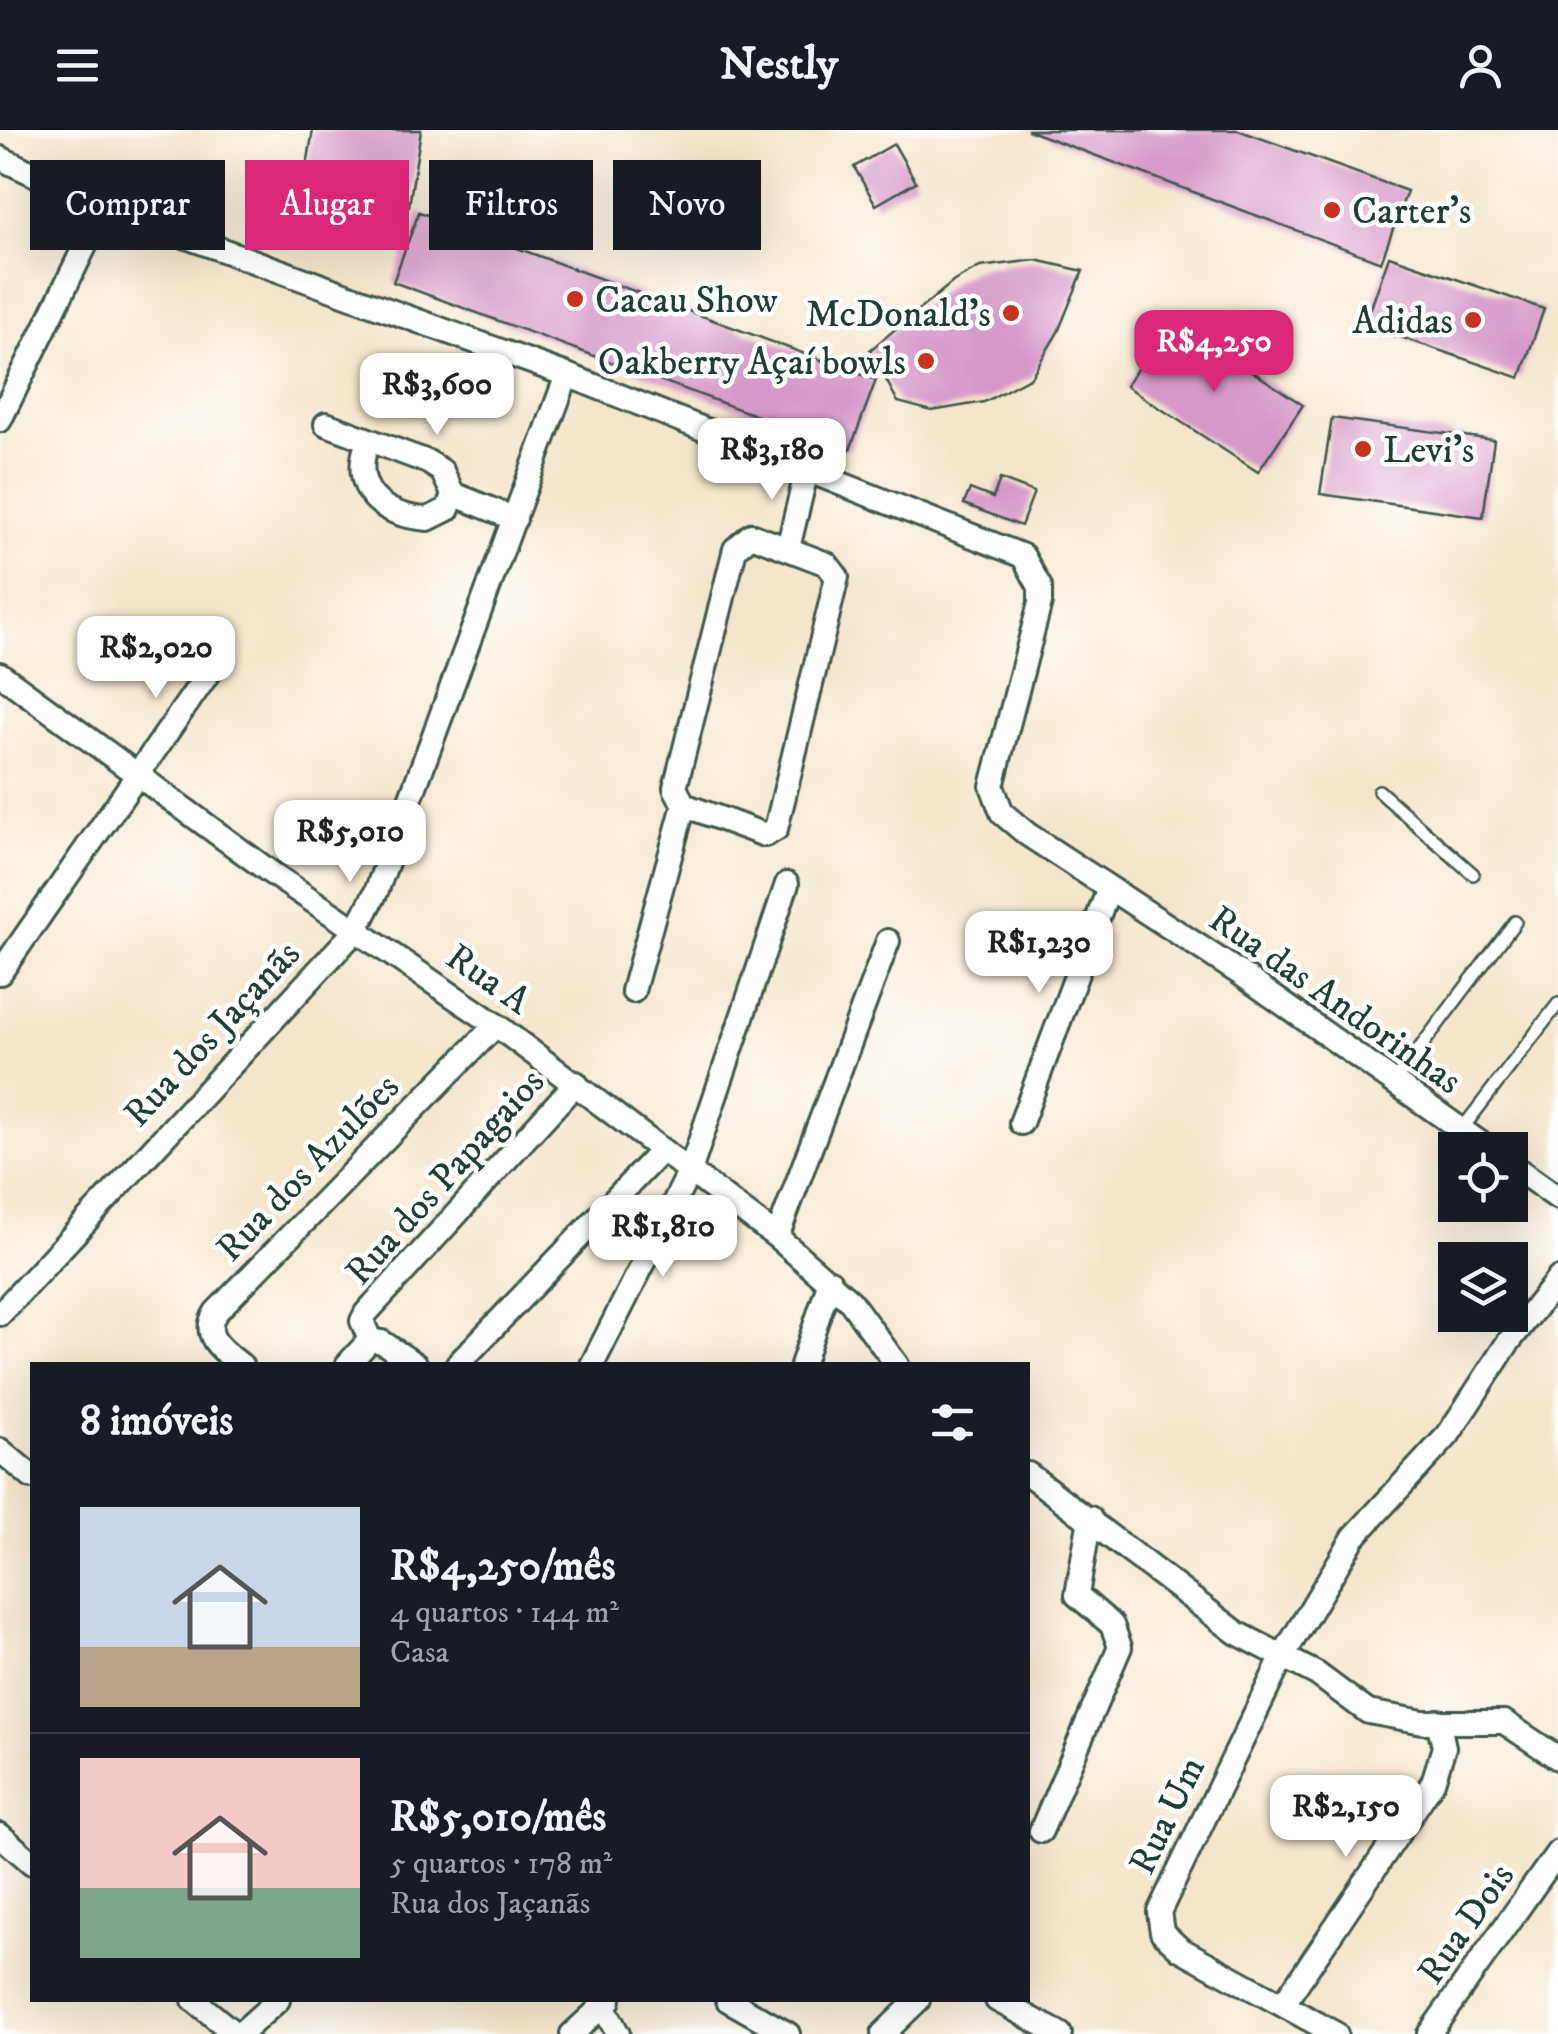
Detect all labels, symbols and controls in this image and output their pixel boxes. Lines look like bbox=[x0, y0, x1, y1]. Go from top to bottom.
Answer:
text: Nestly bbox=[720, 37, 838, 93]
icon: menu bbox=[50, 38, 105, 93]
icon: person bbox=[1453, 38, 1508, 93]
chip: Comprar bbox=[30, 160, 225, 250]
chip: Alugar bbox=[245, 160, 409, 250]
chip: Filtros bbox=[429, 160, 593, 250]
chip: Novo bbox=[613, 160, 761, 250]
place label: Carter's bbox=[1352, 188, 1472, 236]
marker: Carter's bbox=[1321, 199, 1343, 221]
place label: Cacau Show bbox=[595, 277, 778, 325]
marker: Cacau Show bbox=[564, 288, 586, 310]
place label: McDonald's bbox=[805, 291, 991, 339]
place label: Adidas bbox=[1352, 298, 1453, 346]
marker: McDonald's bbox=[1000, 302, 1022, 324]
marker: Adidas bbox=[1462, 309, 1484, 331]
pin: R$4,250 bbox=[1122, 310, 1306, 395]
text: R$4,250 bbox=[1156, 322, 1272, 362]
place label: Oakberry Açaí bowls bbox=[598, 339, 906, 387]
marker: Oakberry Açaí bowls bbox=[915, 350, 937, 372]
pin: R$3,600 bbox=[345, 353, 529, 438]
text: R$3,600 bbox=[382, 365, 492, 405]
pin: R$3,180 bbox=[680, 418, 864, 503]
place label: Levi's bbox=[1383, 427, 1475, 475]
text: R$3,180 bbox=[720, 430, 824, 470]
marker: Levi's bbox=[1352, 438, 1374, 460]
pin: R$2,020 bbox=[64, 616, 248, 701]
text: R$2,020 bbox=[99, 628, 213, 668]
pin: R$5,010 bbox=[258, 800, 442, 885]
text: R$5,010 bbox=[296, 812, 404, 852]
street label: Rua das Andorinhas bbox=[1199, 896, 1471, 1106]
pin: R$1,230 bbox=[947, 911, 1131, 996]
text: R$1,230 bbox=[987, 923, 1091, 963]
street label: Rua dos Jaçanãs bbox=[114, 931, 311, 1138]
street label: Rua A bbox=[436, 934, 540, 1026]
street label: Rua dos Papagaios bbox=[336, 1059, 555, 1296]
street label: Rua dos Azulões bbox=[207, 1064, 410, 1273]
map controls bbox=[1438, 1132, 1528, 1332]
button: locate bbox=[1438, 1132, 1528, 1222]
pin: R$1,810 bbox=[571, 1195, 755, 1280]
text: R$1,810 bbox=[611, 1207, 715, 1247]
button: layers bbox=[1438, 1242, 1528, 1332]
icon: filters bbox=[925, 1395, 980, 1450]
text: 8 imóveis bbox=[80, 1396, 233, 1448]
text: R$4,250/mês bbox=[390, 1541, 615, 1593]
icon: home bbox=[160, 1547, 280, 1667]
text: 4 quartos · 144 m² bbox=[390, 1593, 619, 1633]
text: Casa bbox=[390, 1633, 449, 1673]
street label: Rua Um bbox=[1119, 1749, 1217, 1883]
pin: R$2,150 bbox=[1254, 1775, 1438, 1860]
text: R$2,150 bbox=[1292, 1787, 1400, 1827]
text: R$5,010/mês bbox=[390, 1792, 606, 1844]
icon: home bbox=[160, 1798, 280, 1918]
text: 5 quartos · 178 m² bbox=[390, 1844, 612, 1884]
street label: Rua Dois bbox=[1408, 1854, 1526, 1994]
text: Rua dos Jaçanãs bbox=[390, 1884, 590, 1924]

